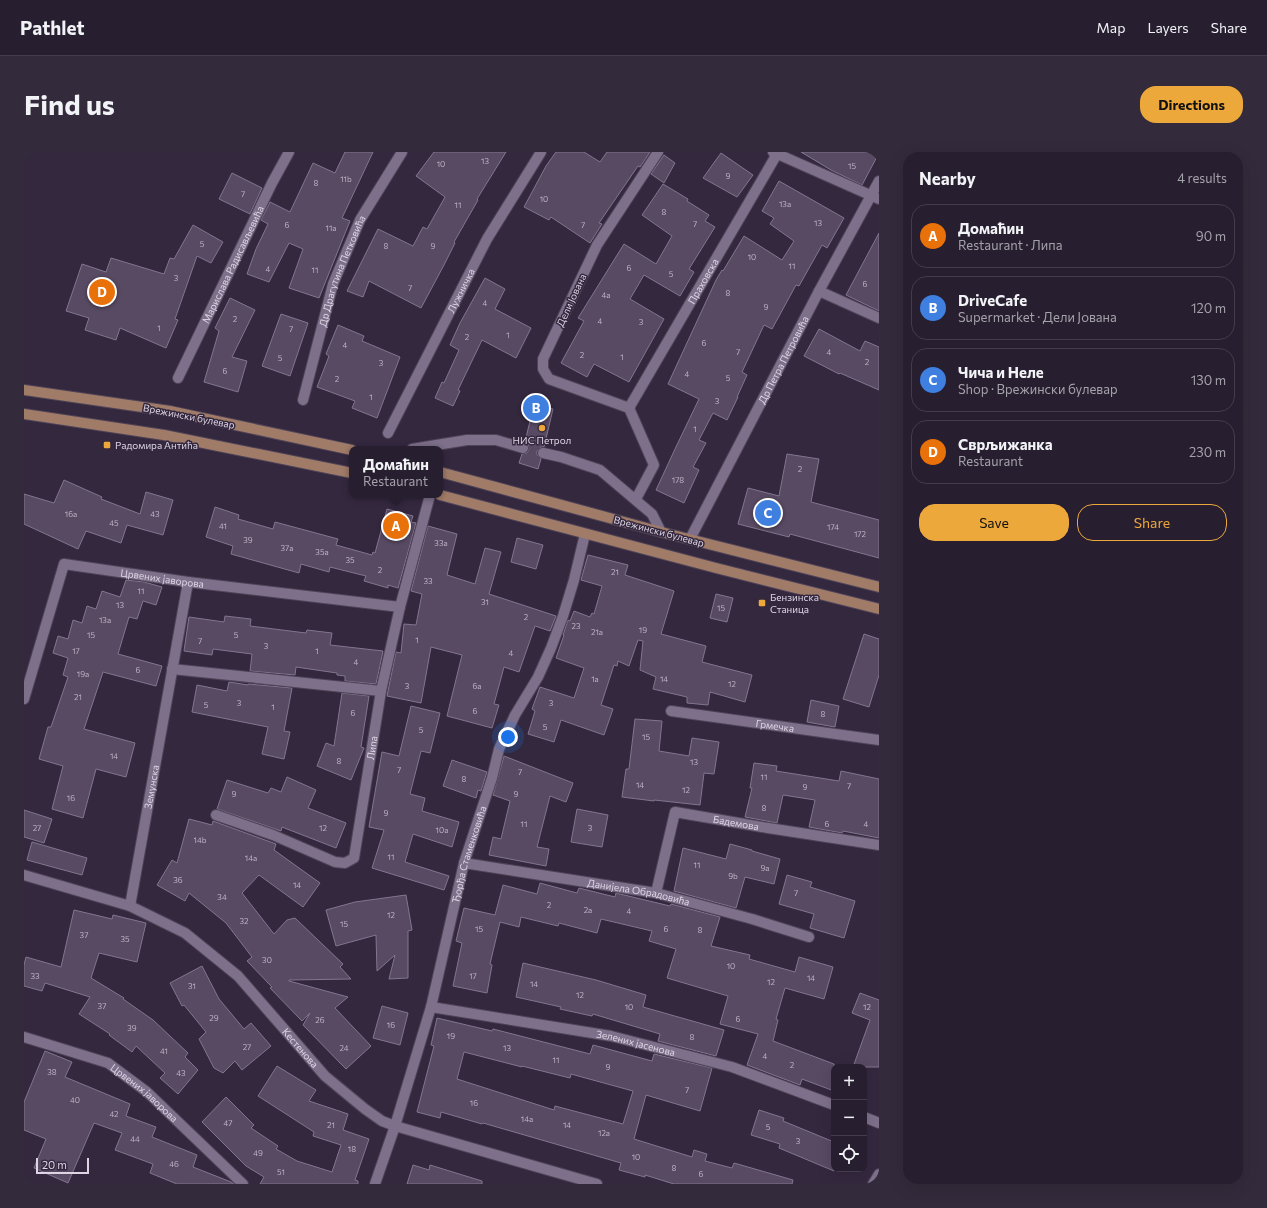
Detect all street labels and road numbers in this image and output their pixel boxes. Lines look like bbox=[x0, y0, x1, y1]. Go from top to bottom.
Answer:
street label: Марислава Радисављевића bbox=[199, 204, 266, 325]
street label: Др Драгутина Петковића bbox=[316, 213, 368, 328]
street label: Праховска bbox=[685, 256, 721, 306]
street label: Лужничка bbox=[444, 266, 477, 315]
street label: Дели Јована bbox=[554, 272, 588, 328]
street label: Др Петра Петровића bbox=[755, 314, 811, 406]
street label: Врежински булевар bbox=[142, 401, 236, 431]
street label: Врежински булевар bbox=[613, 513, 706, 549]
street label: Црвених јаворова bbox=[120, 566, 205, 590]
street label: Грмечка bbox=[755, 717, 795, 734]
street label: Липа bbox=[364, 735, 380, 761]
street label: Земунска bbox=[141, 764, 161, 810]
street label: Ђорђа Стаменковића bbox=[449, 804, 488, 904]
street label: Бадемова bbox=[712, 813, 760, 832]
street label: Данијела Обрадовића bbox=[586, 876, 691, 908]
street label: Кестенова bbox=[280, 1025, 321, 1070]
street label: Зелених јасенова bbox=[595, 1028, 677, 1058]
street label: Црвених јаворова bbox=[108, 1061, 180, 1124]

